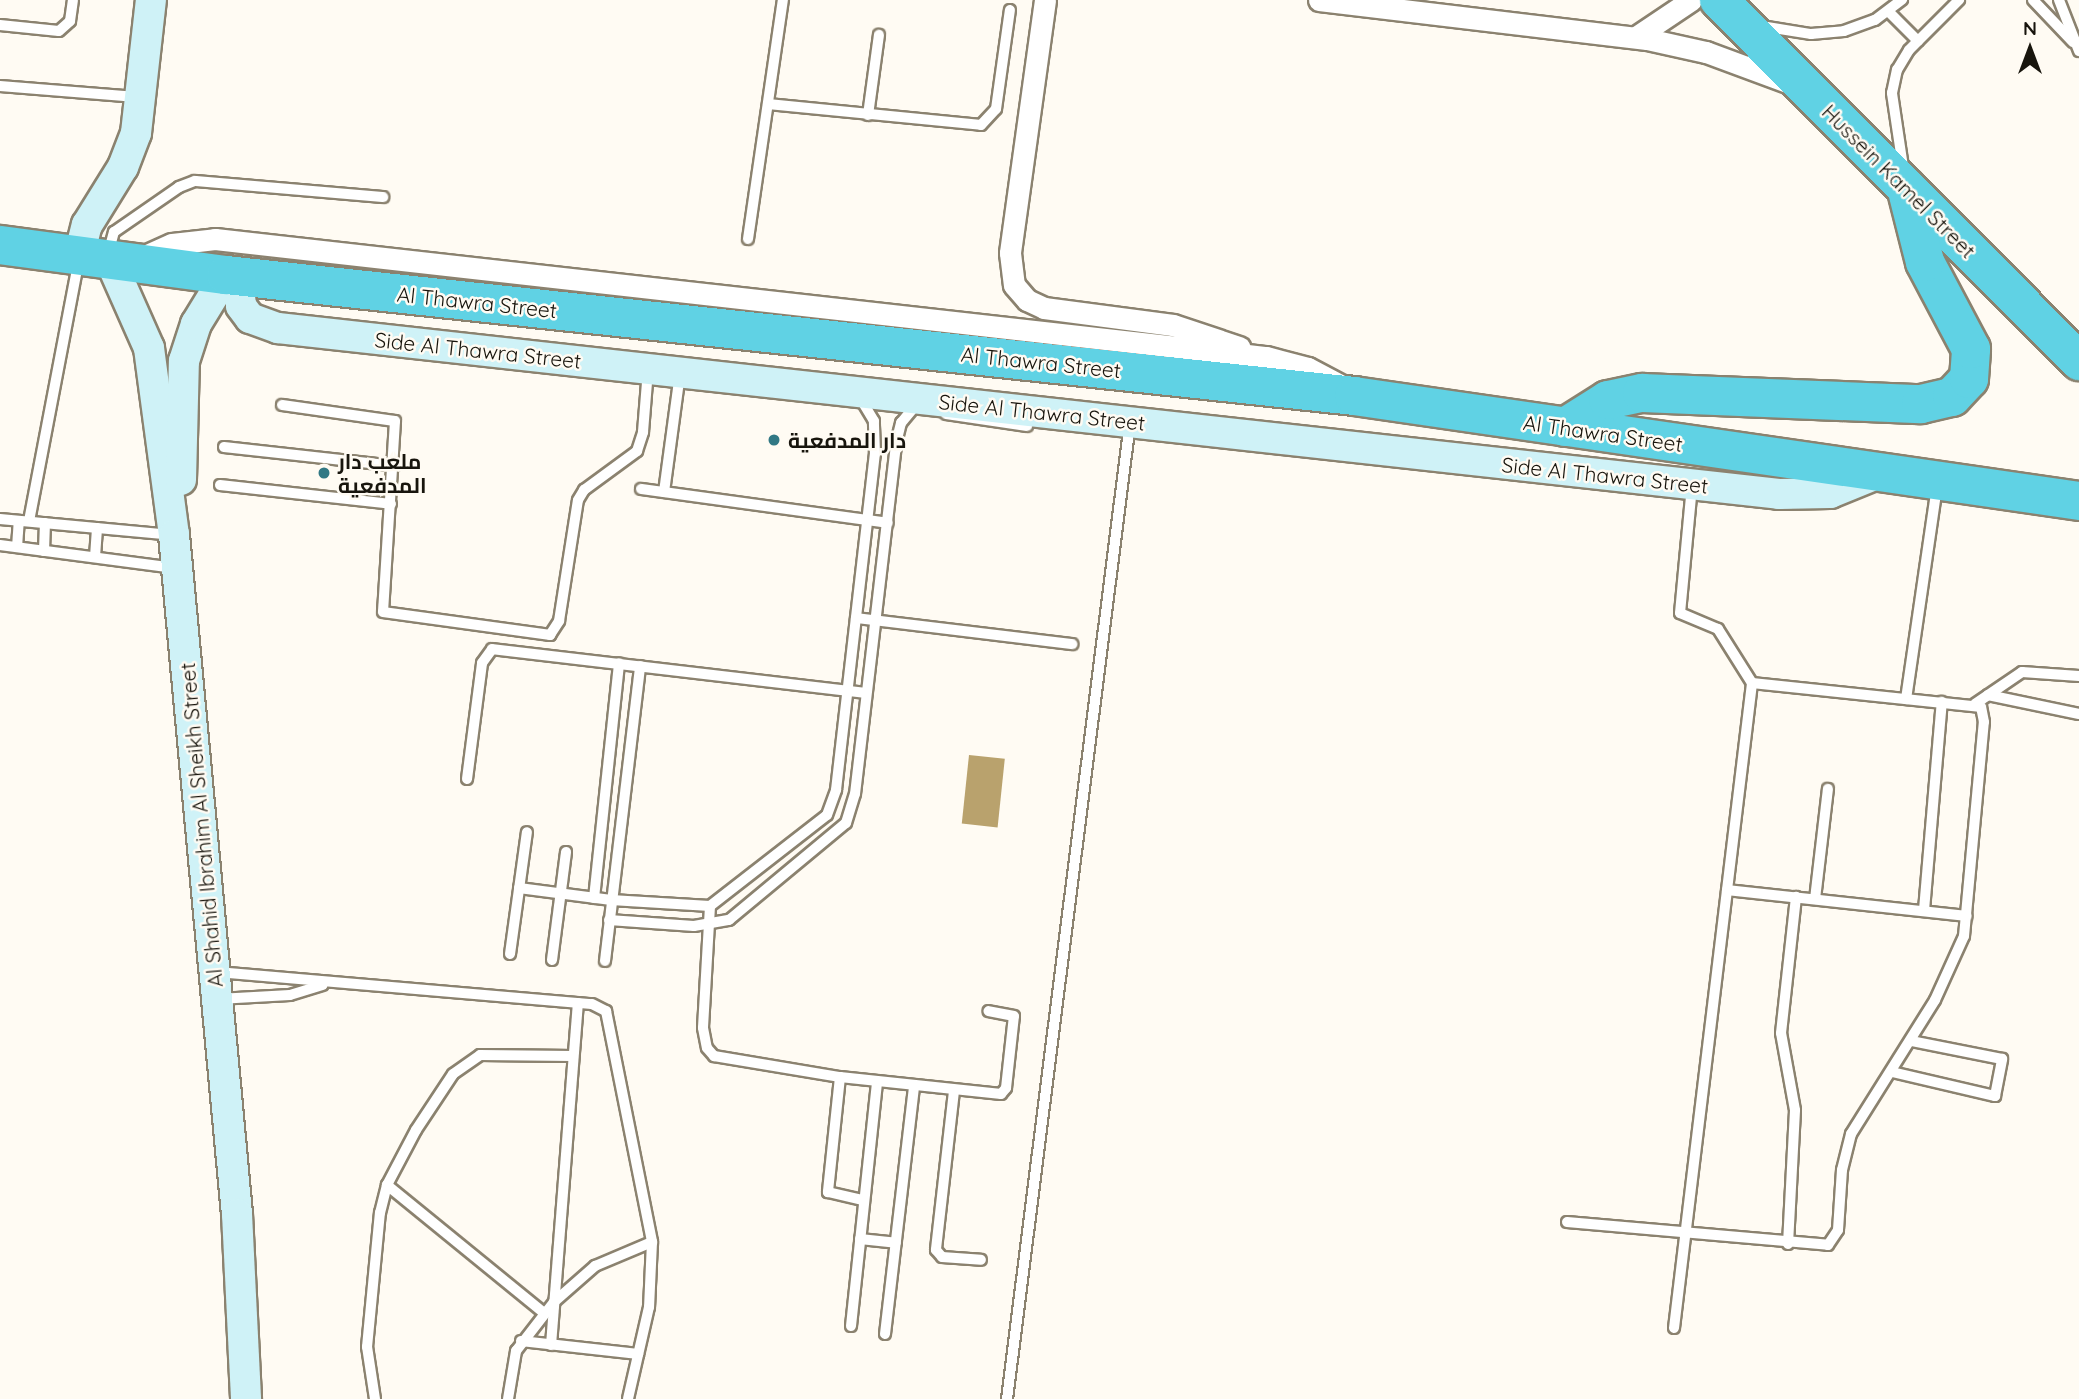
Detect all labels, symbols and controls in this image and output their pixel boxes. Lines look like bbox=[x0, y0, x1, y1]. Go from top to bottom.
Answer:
north arrow bbox=[1995, 14, 2065, 84]
text: N bbox=[2023, 16, 2037, 40]
street label: Hussein Kamel Street bbox=[1817, 99, 1981, 263]
street label: Al Thawra Street bbox=[396, 281, 558, 323]
street label: Side Al Thawra Street bbox=[374, 327, 582, 373]
street label: Al Thawra Street bbox=[960, 341, 1122, 383]
street label: Side Al Thawra Street bbox=[938, 389, 1146, 435]
street label: Al Thawra Street bbox=[1522, 409, 1684, 457]
place label: دار المدفعية bbox=[788, 427, 906, 453]
marker: دار المدفعية bbox=[766, 432, 782, 448]
place label: ملعب دار المدفعية bbox=[338, 448, 426, 498]
street label: Side Al Thawra Street bbox=[1501, 452, 1709, 498]
marker: ملعب دار المدفعية bbox=[316, 465, 332, 481]
street label: Al Shahid Ibrahim Al Sheikh Street bbox=[174, 662, 228, 988]

